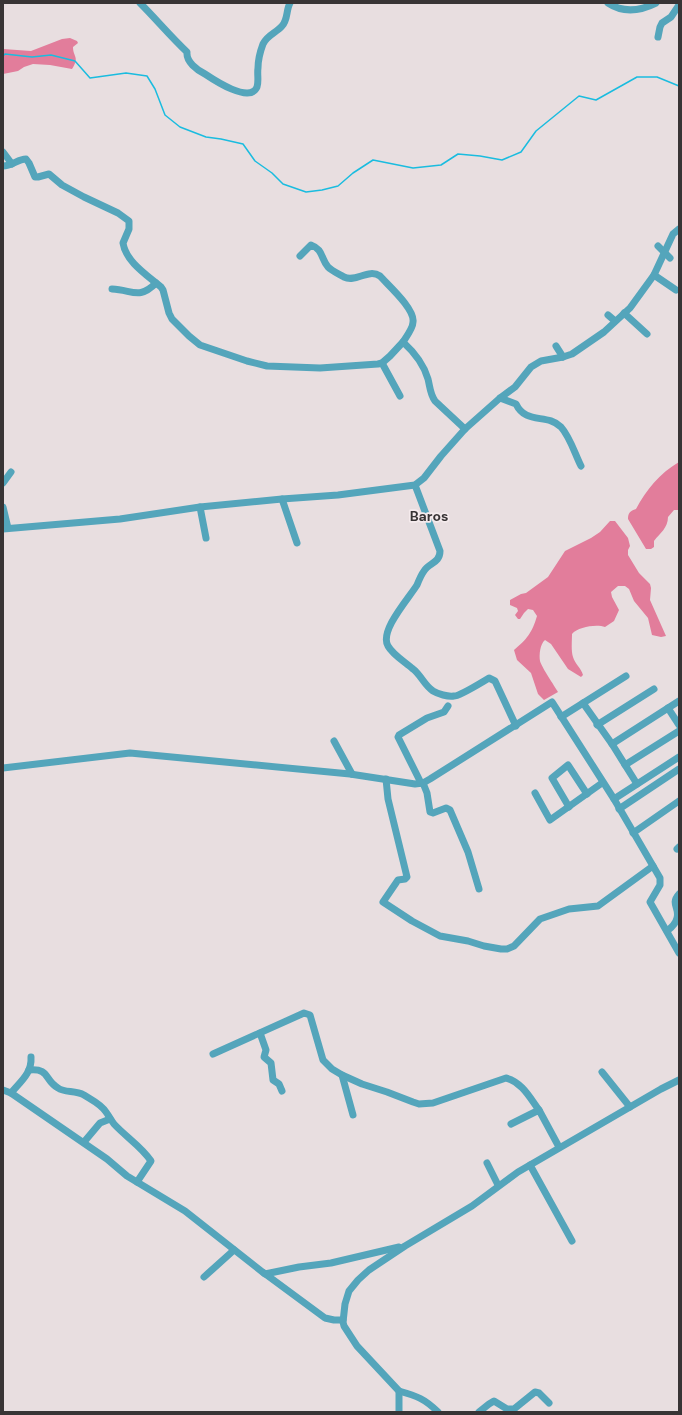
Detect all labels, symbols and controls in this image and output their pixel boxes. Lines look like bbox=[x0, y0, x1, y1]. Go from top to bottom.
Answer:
district label: Baros bbox=[410, 507, 448, 525]

